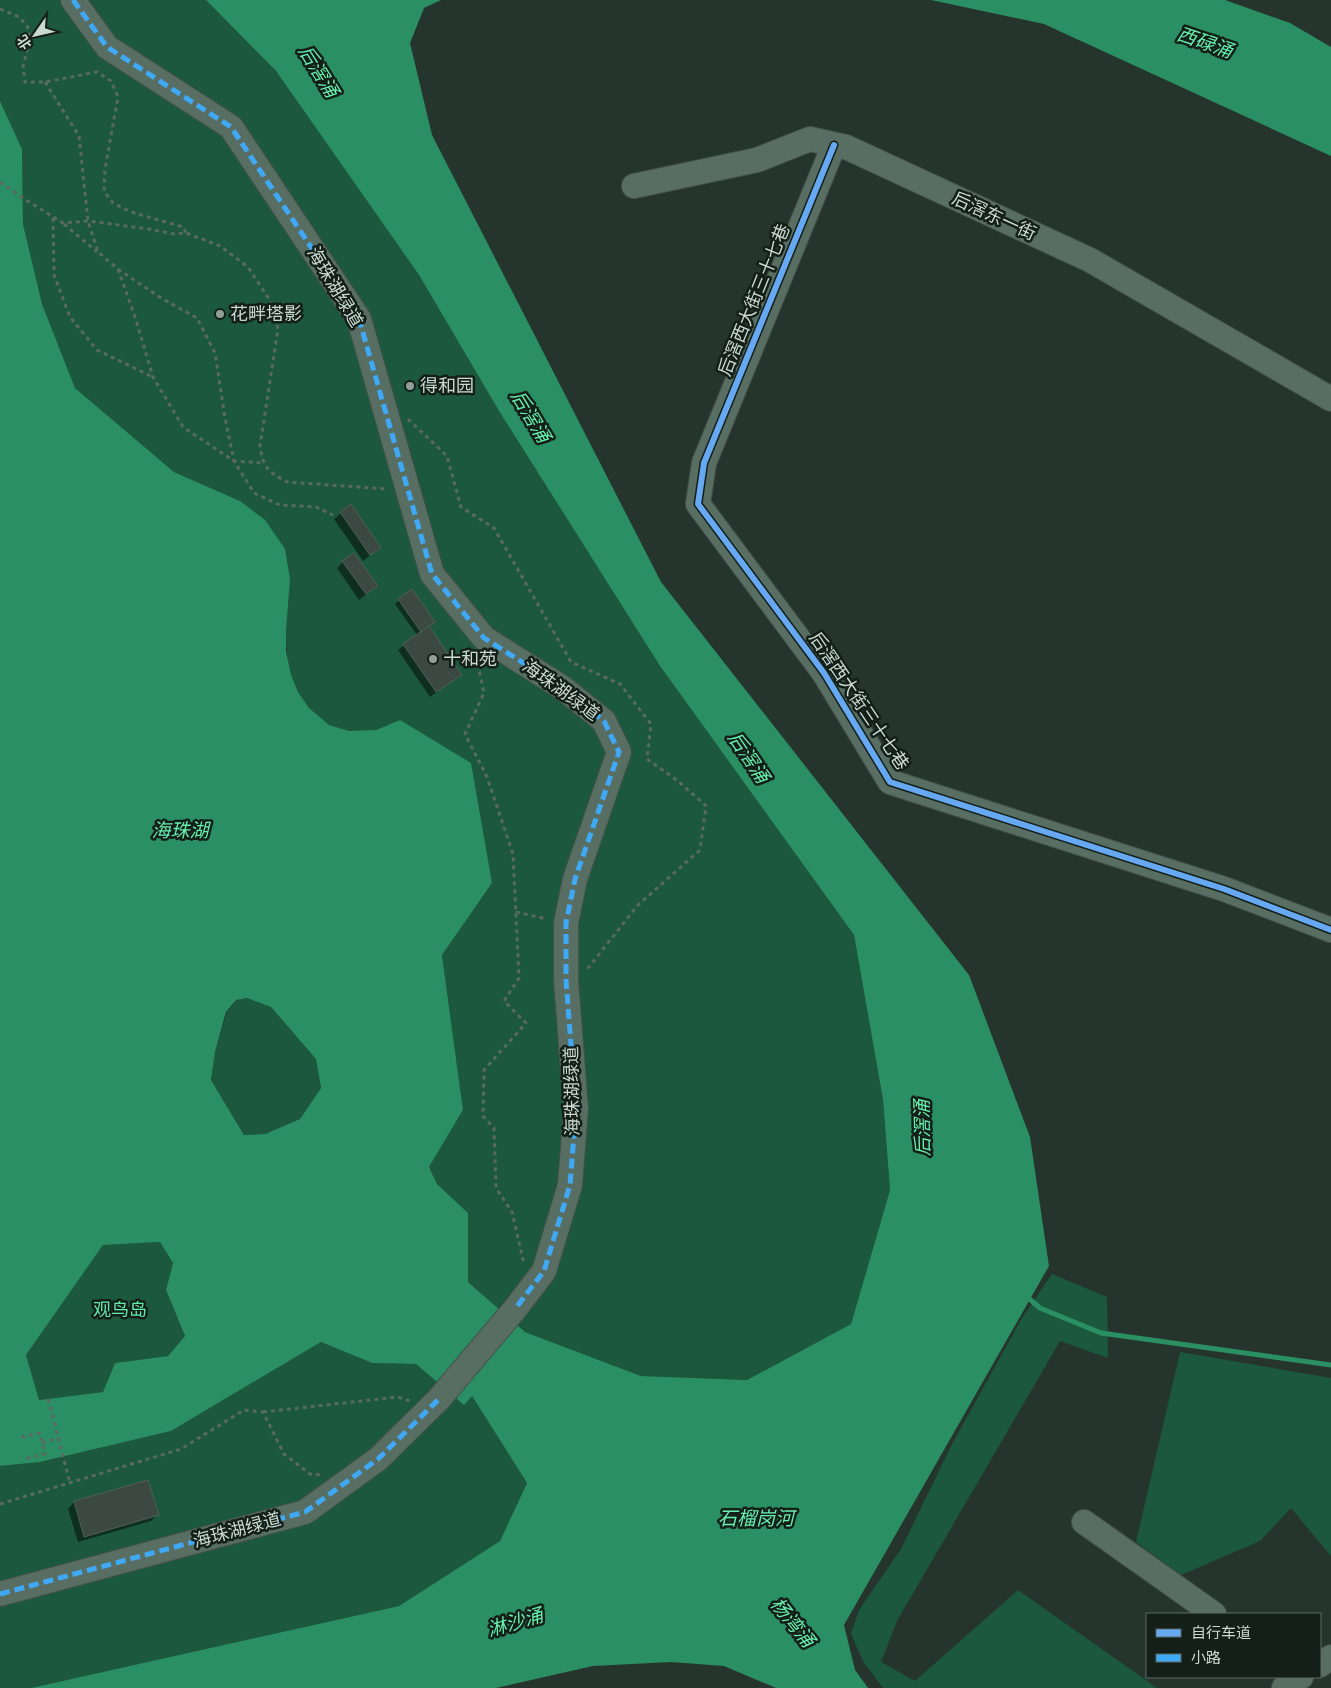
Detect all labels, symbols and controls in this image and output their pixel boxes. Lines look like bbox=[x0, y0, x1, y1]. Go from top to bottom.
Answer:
north arrow bbox=[10, 10, 60, 60]
water label: 西碌涌 bbox=[1173, 21, 1238, 65]
text: 北 bbox=[13, 31, 36, 53]
water label: 后滘涌 bbox=[292, 40, 345, 104]
street label: 后滘东一街 bbox=[948, 186, 1040, 246]
street label: 后滘西大街三十七巷 bbox=[713, 220, 795, 380]
street label: 海珠湖绿道 bbox=[302, 242, 368, 332]
place label: 花畔塔影 bbox=[230, 302, 302, 326]
marker: 花畔塔影 bbox=[214, 308, 226, 320]
place label: 得和园 bbox=[420, 374, 474, 398]
marker: 得和园 bbox=[404, 380, 416, 392]
water label: 后滘涌 bbox=[504, 385, 557, 449]
street label: 后滘西大街三十七巷 bbox=[804, 627, 914, 775]
place label: 十和苑 bbox=[443, 647, 497, 671]
marker: 十和苑 bbox=[427, 653, 439, 665]
street label: 海珠湖绿道 bbox=[518, 654, 604, 726]
water label: 后滘涌 bbox=[721, 727, 776, 790]
water label: 海珠湖 bbox=[151, 818, 211, 844]
street label: 海珠湖绿道 bbox=[559, 1046, 585, 1136]
water label: 后滘涌 bbox=[909, 1097, 936, 1157]
park label: 观鸟岛 bbox=[93, 1298, 147, 1322]
water label: 石榴岗河 bbox=[718, 1506, 798, 1532]
street label: 海珠湖绿道 bbox=[190, 1507, 284, 1553]
water label: 杨湾涌 bbox=[764, 1592, 822, 1655]
water label: 淋沙涌 bbox=[484, 1602, 548, 1643]
legend bbox=[1146, 1613, 1321, 1678]
text: 自行车道 bbox=[1191, 1623, 1251, 1643]
text: 小路 bbox=[1191, 1648, 1221, 1668]

